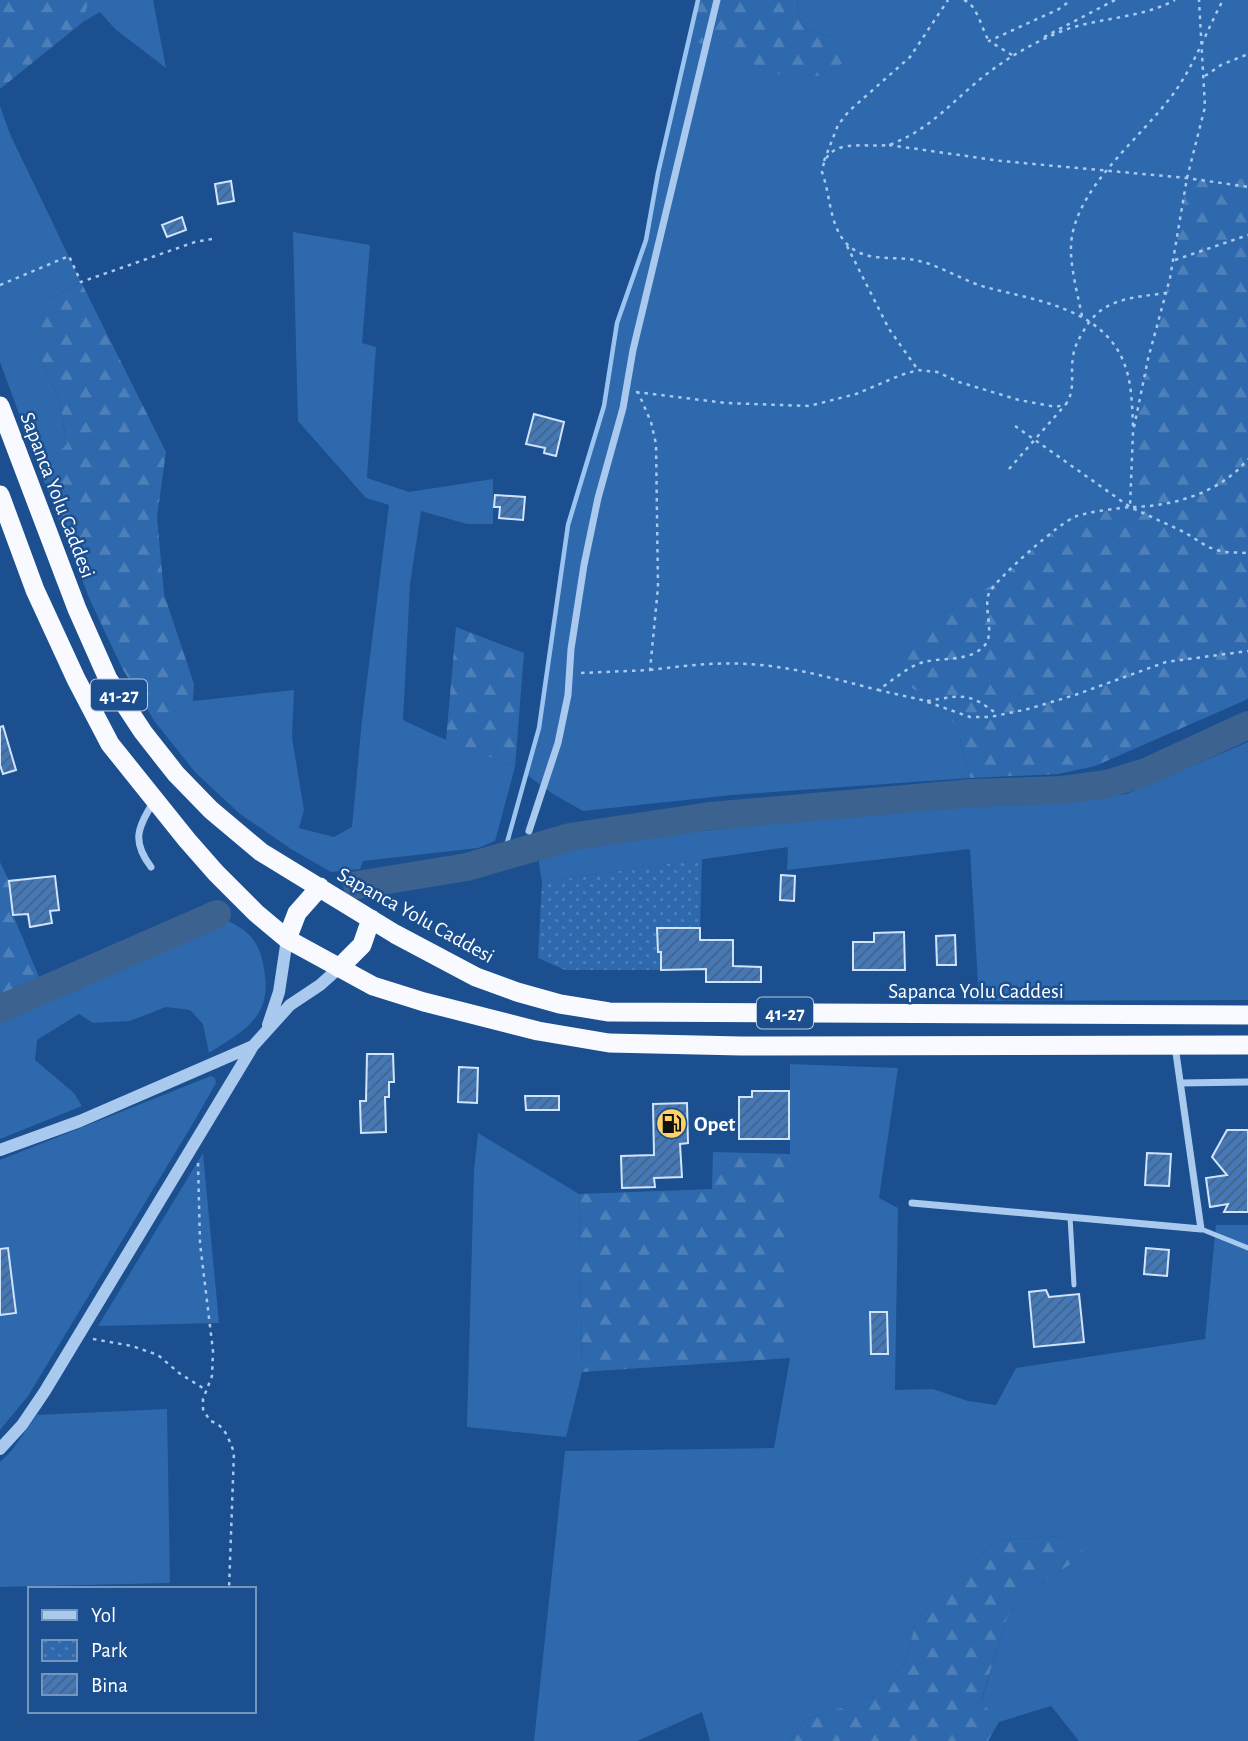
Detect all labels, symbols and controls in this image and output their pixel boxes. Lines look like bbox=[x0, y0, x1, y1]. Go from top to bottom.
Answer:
street label: Sapanca Yolu Caddesi bbox=[16, 409, 99, 581]
road number: 41-27 bbox=[91, 680, 147, 710]
street label: Sapanca Yolu Caddesi bbox=[334, 864, 498, 967]
street label: Sapanca Yolu Caddesi bbox=[888, 981, 1064, 1002]
road number: 41-27 bbox=[757, 998, 813, 1028]
fuel station icon: Opet bbox=[654, 1107, 688, 1141]
place label: Opet bbox=[694, 1114, 735, 1135]
legend bbox=[28, 1587, 256, 1713]
text: Yol bbox=[91, 1605, 116, 1626]
text: Park bbox=[91, 1640, 128, 1661]
text: Bina bbox=[91, 1675, 128, 1696]

